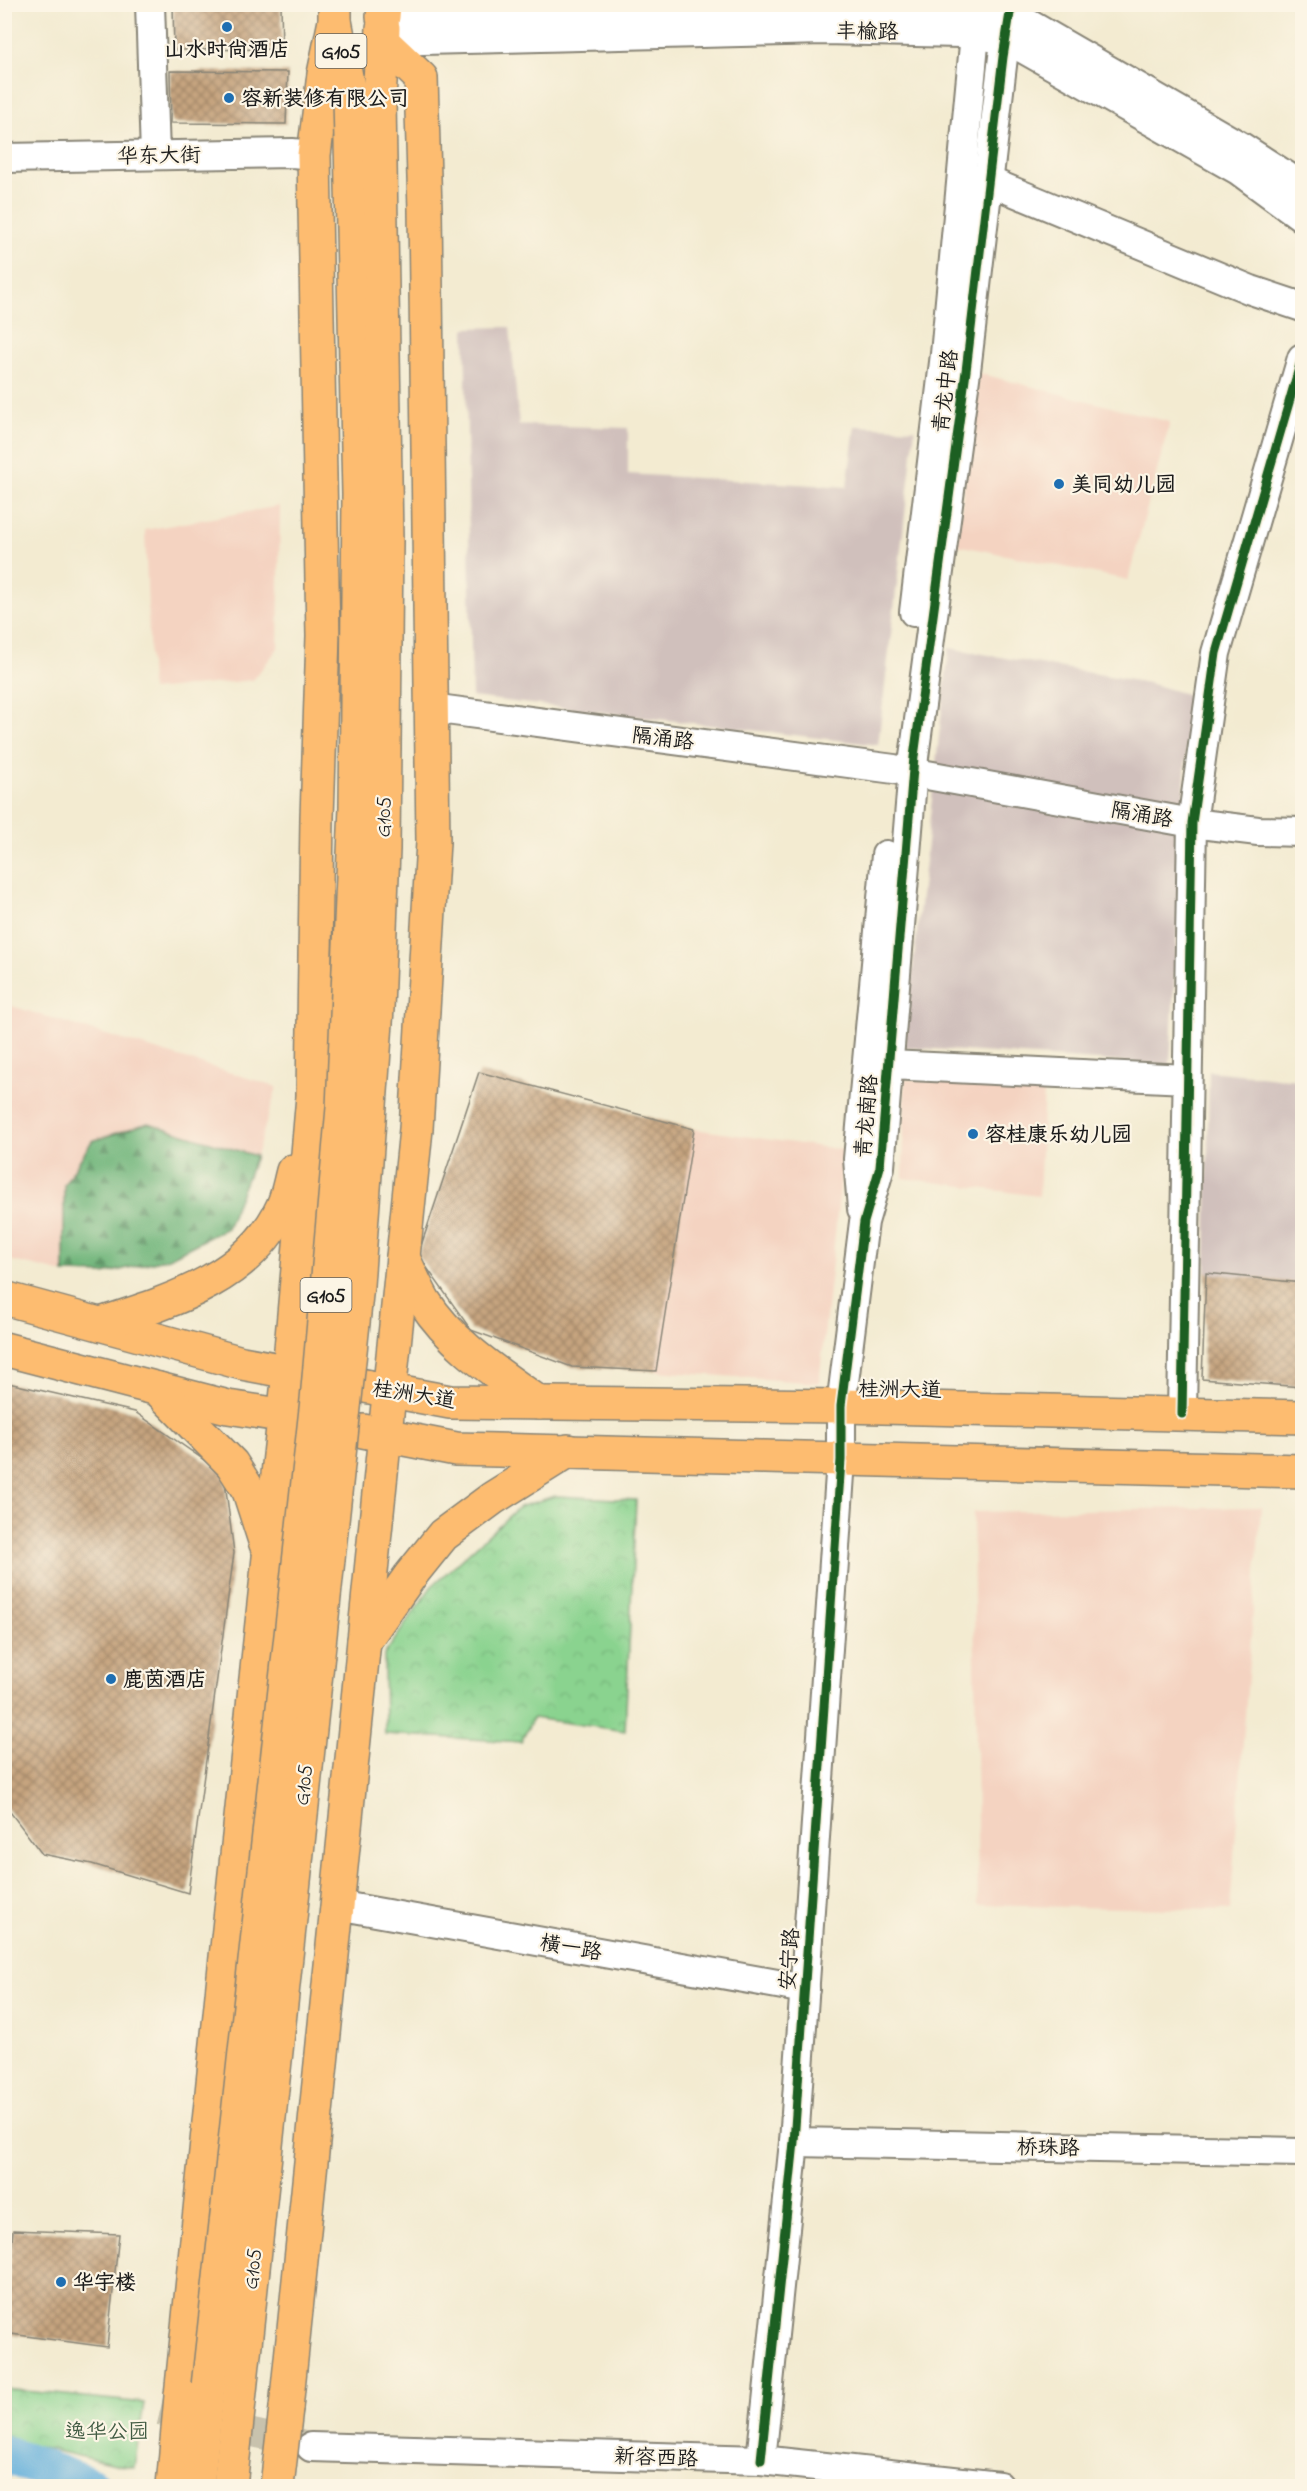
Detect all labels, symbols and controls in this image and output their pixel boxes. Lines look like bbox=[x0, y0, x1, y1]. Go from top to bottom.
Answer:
street label: 丰榆路 bbox=[835, 17, 899, 49]
marker: 山水时尚酒店 bbox=[220, 20, 234, 34]
road number: G105 bbox=[316, 34, 366, 68]
place label: 山水时尚酒店 bbox=[164, 36, 290, 66]
place label: 容新装修有限公司 bbox=[241, 85, 409, 115]
marker: 容新装修有限公司 bbox=[222, 91, 236, 105]
street label: 华东大街 bbox=[117, 141, 201, 173]
street label: 青龙中路 bbox=[927, 348, 967, 435]
place label: 美同幼儿园 bbox=[1071, 471, 1176, 501]
marker: 美同幼儿园 bbox=[1052, 477, 1066, 491]
street label: 隔涌路 bbox=[630, 721, 696, 759]
street label: G105 bbox=[370, 796, 400, 838]
street label: 隔涌路 bbox=[1108, 796, 1175, 836]
street label: 青龙南路 bbox=[849, 1073, 887, 1159]
place label: 容桂康乐幼儿园 bbox=[985, 1121, 1132, 1151]
marker: 容桂康乐幼儿园 bbox=[966, 1127, 980, 1141]
road number: G105 bbox=[300, 1278, 352, 1312]
street label: 桂洲大道 bbox=[370, 1375, 458, 1417]
street label: 桂洲大道 bbox=[858, 1375, 942, 1407]
place label: 鹿茵酒店 bbox=[123, 1666, 207, 1696]
marker: 鹿茵酒店 bbox=[104, 1672, 118, 1686]
street label: G105 bbox=[288, 1763, 322, 1807]
street label: 安宁路 bbox=[774, 1927, 808, 1992]
street label: 横一路 bbox=[537, 1929, 604, 1969]
street label: 桥珠路 bbox=[1016, 2133, 1080, 2165]
street label: G105 bbox=[237, 2247, 271, 2291]
place label: 华宇楼 bbox=[73, 2269, 136, 2299]
marker: 华宇楼 bbox=[54, 2275, 68, 2289]
park label: 逸华公园 bbox=[65, 2418, 149, 2448]
street label: 新容西路 bbox=[613, 2443, 698, 2475]

